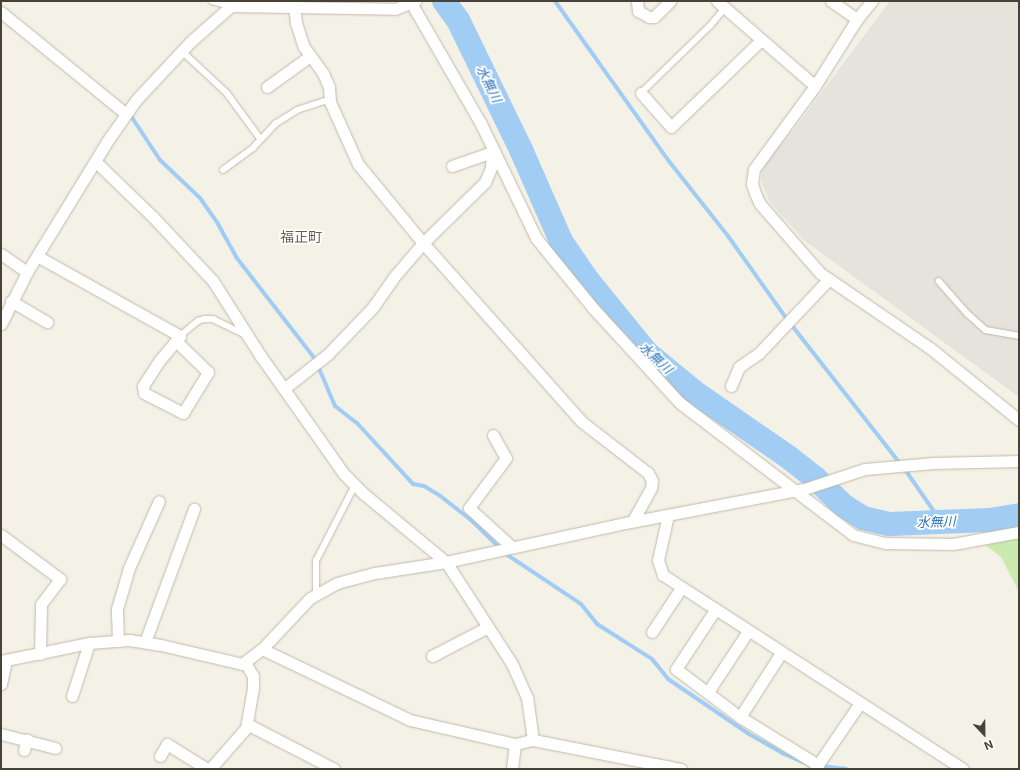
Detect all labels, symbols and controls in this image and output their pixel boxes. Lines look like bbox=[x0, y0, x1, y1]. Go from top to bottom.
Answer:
water label: 水無川 bbox=[473, 63, 505, 105]
district label: 福正町 bbox=[280, 229, 322, 245]
water label: 水無川 bbox=[636, 339, 676, 377]
water label: 水無川 bbox=[916, 514, 956, 530]
north arrow bbox=[964, 714, 1004, 754]
text: N bbox=[982, 737, 995, 753]

